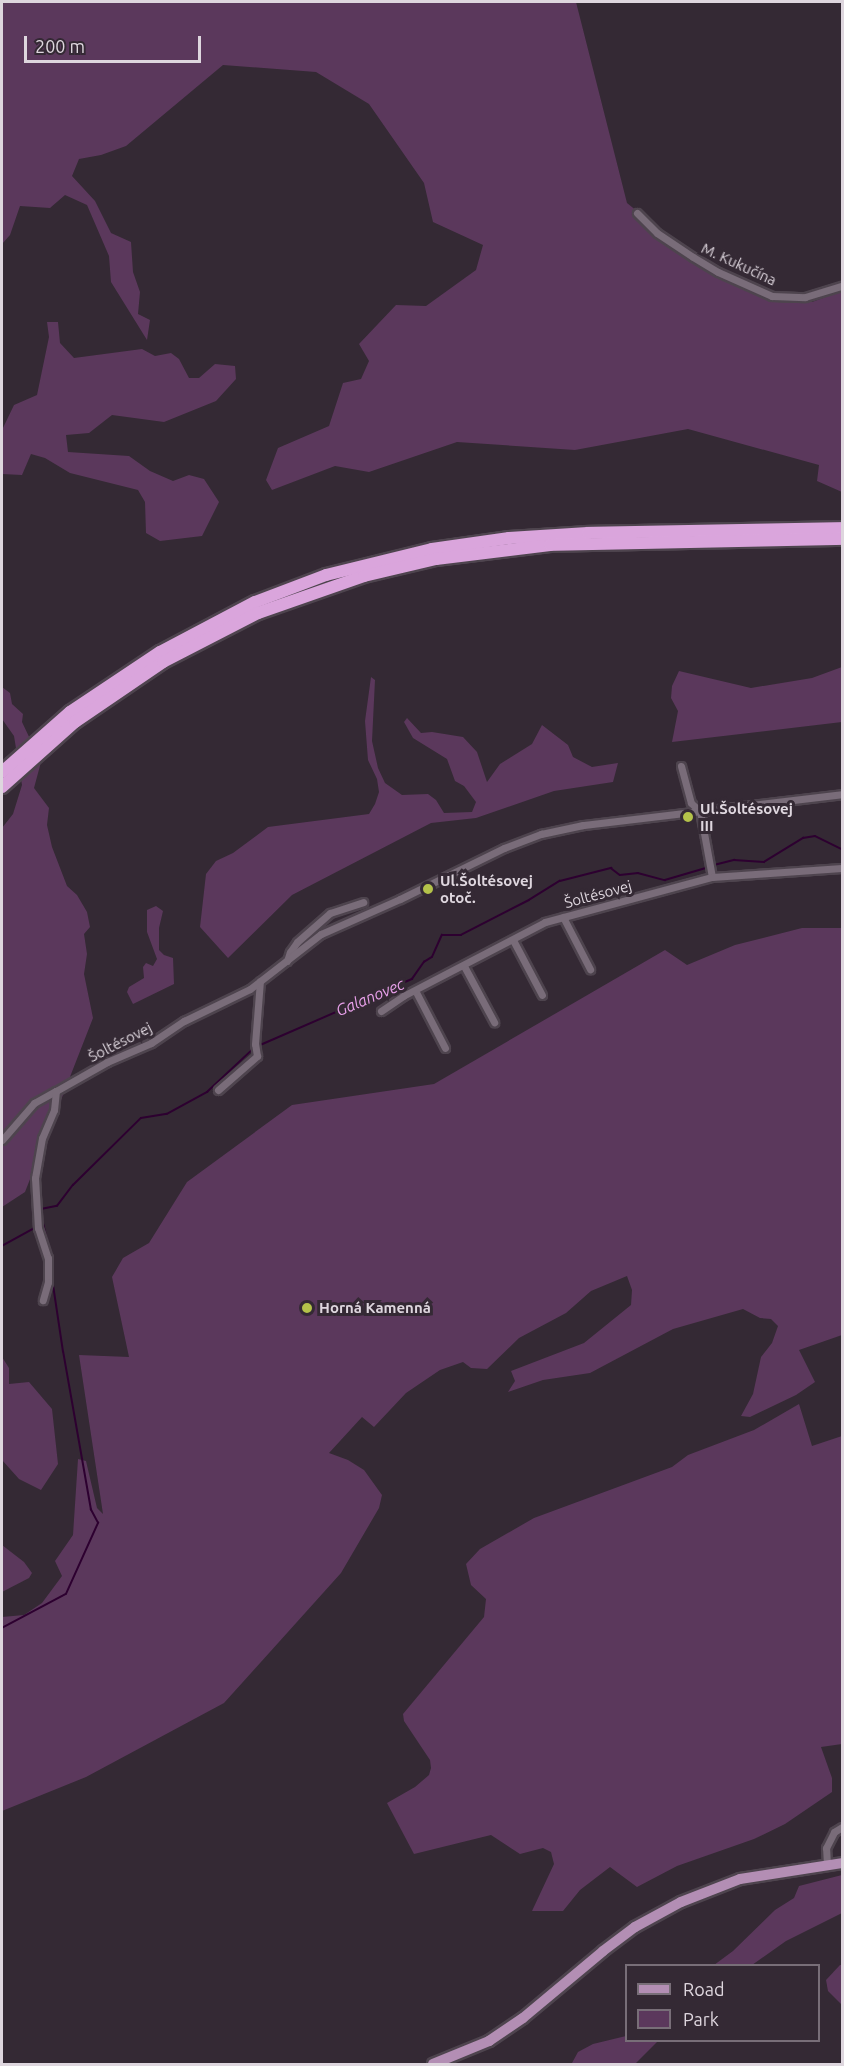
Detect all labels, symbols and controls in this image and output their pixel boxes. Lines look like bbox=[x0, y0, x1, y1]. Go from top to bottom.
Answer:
scale bar bbox=[27, 24, 204, 62]
text: 200 m bbox=[35, 36, 85, 56]
street label: M. Kukučína bbox=[699, 239, 779, 289]
place label: Ul.Šoltésovej III bbox=[700, 799, 793, 834]
marker: Ul.Šoltésovej III bbox=[681, 810, 695, 824]
place label: Ul.Šoltésovej otoč. bbox=[440, 871, 533, 906]
street label: Šoltésovej bbox=[562, 876, 634, 912]
marker: Ul.Šoltésovej otoč. bbox=[421, 882, 435, 896]
water label: Galanovec bbox=[333, 974, 407, 1020]
street label: Šoltésovej bbox=[85, 1018, 155, 1066]
place label: Horná Kamenná bbox=[319, 1299, 431, 1317]
marker: Horná Kamenná bbox=[300, 1301, 314, 1315]
legend bbox=[625, 1964, 820, 2042]
text: Road bbox=[683, 1979, 725, 1999]
text: Park bbox=[683, 2009, 719, 2029]

